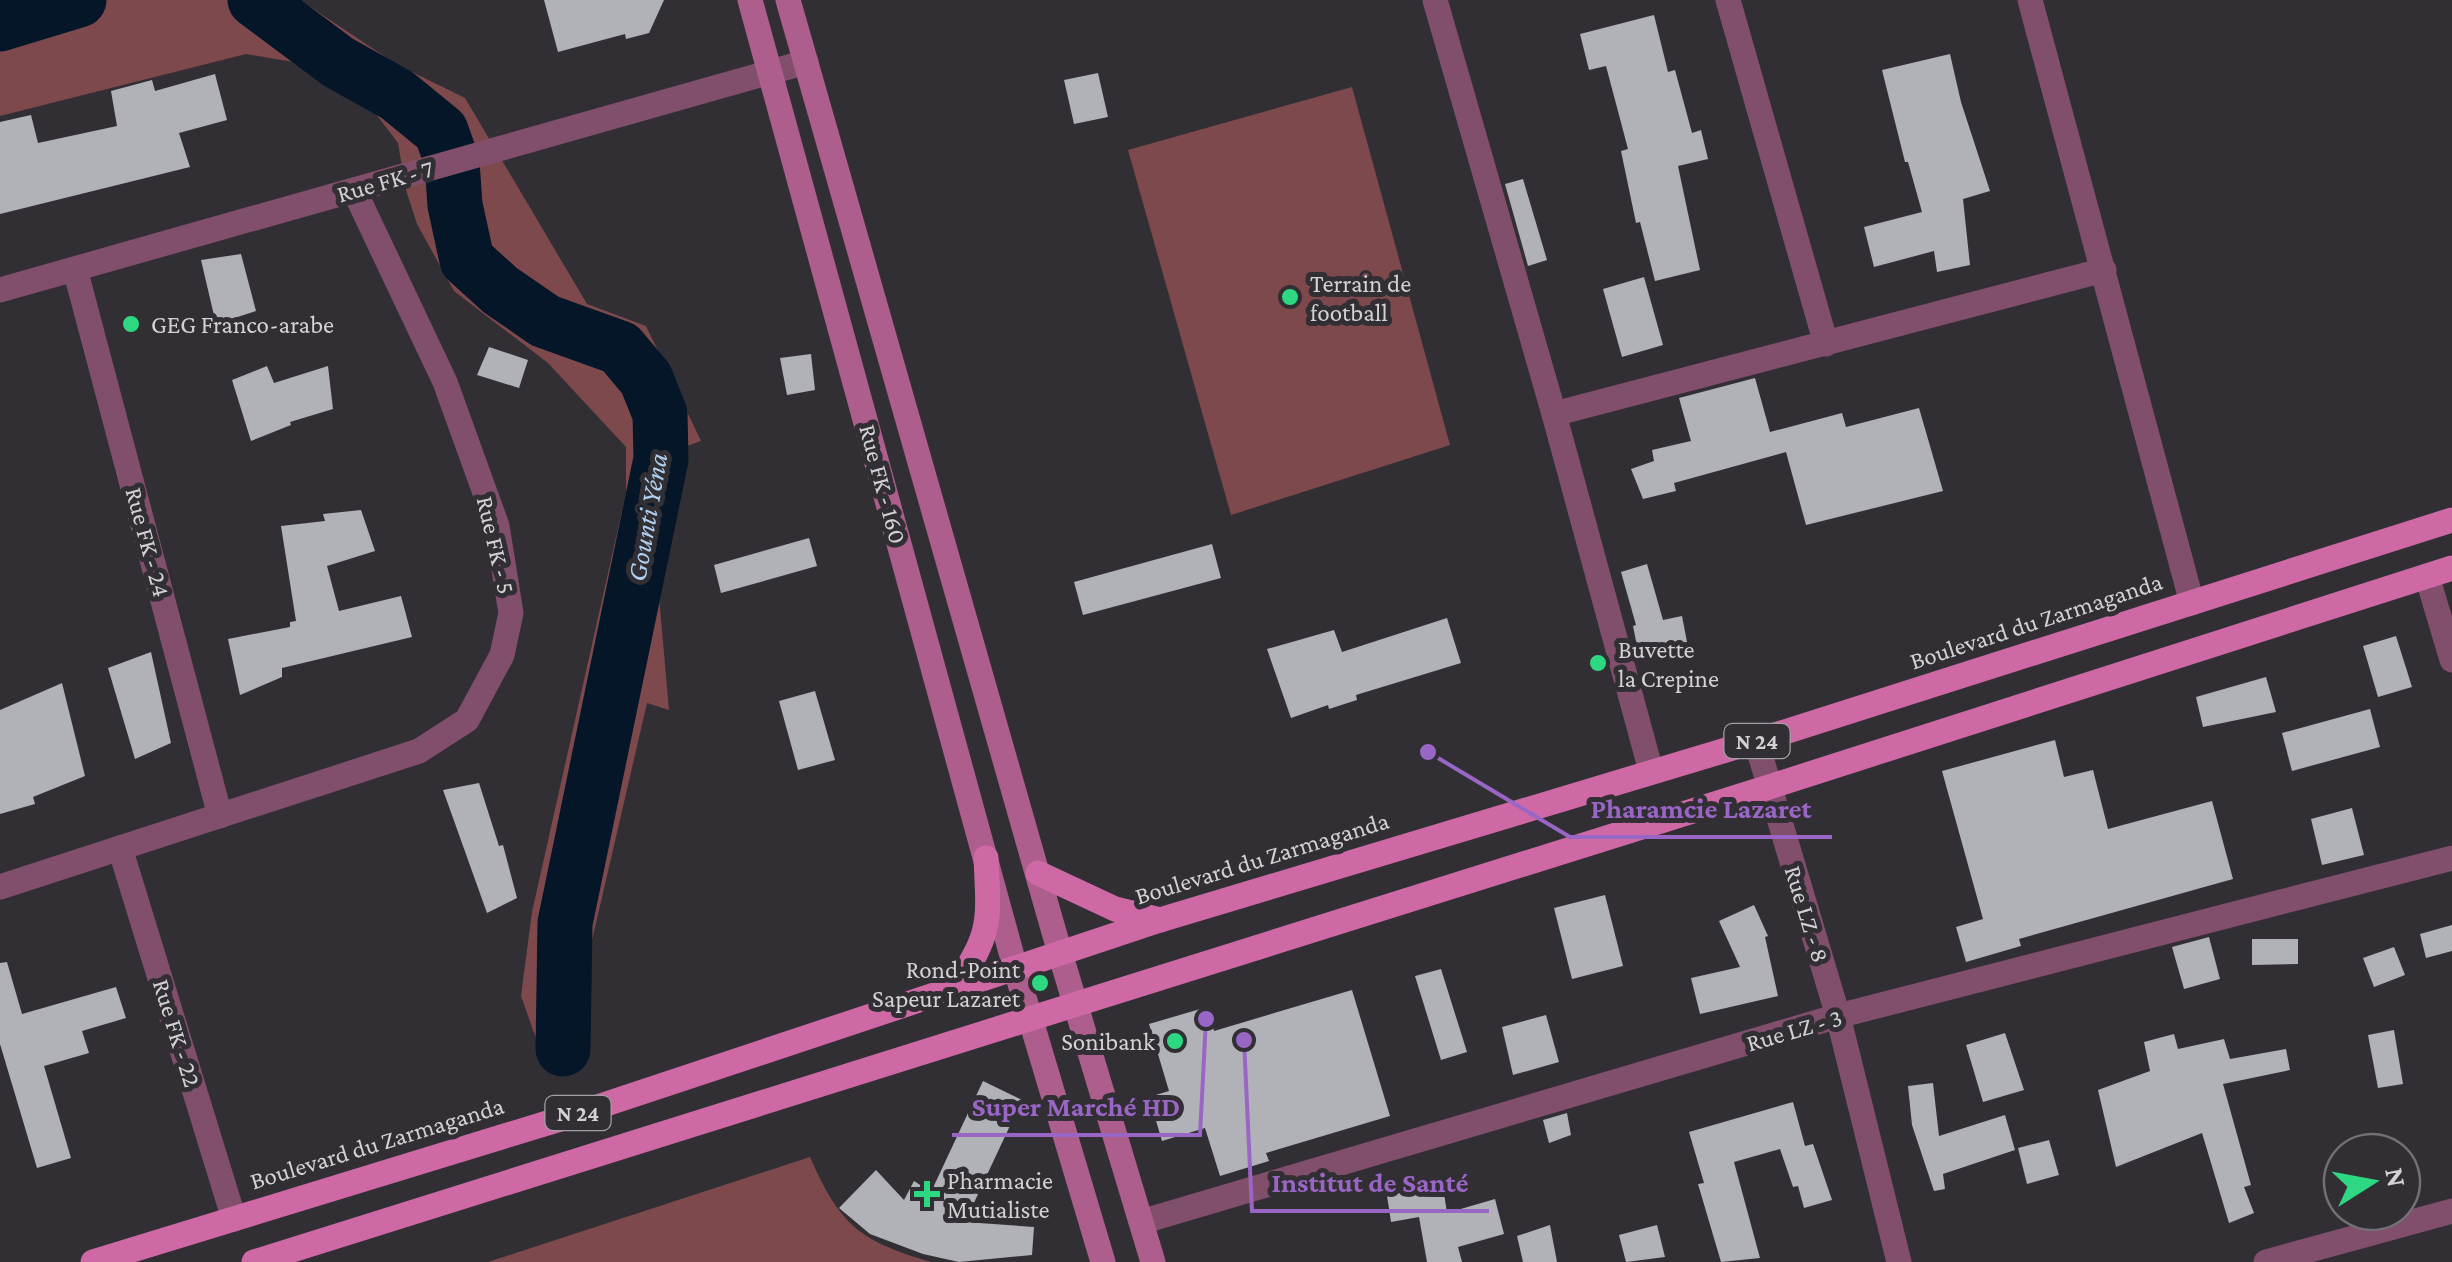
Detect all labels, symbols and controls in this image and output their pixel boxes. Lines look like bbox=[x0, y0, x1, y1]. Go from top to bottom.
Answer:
street label: Rue FK - 7 bbox=[334, 154, 436, 208]
place label: Terrain de football bbox=[1310, 270, 1411, 326]
marker: Terrain de football bbox=[1279, 286, 1301, 308]
place label: GEG Franco-arabe bbox=[151, 311, 334, 338]
marker: GEG Franco-arabe bbox=[120, 313, 142, 335]
street label: Rue FK - 160 bbox=[854, 421, 912, 547]
water label: Gounti Yéna bbox=[620, 450, 674, 584]
street label: Rue FK - 24 bbox=[120, 484, 176, 600]
street label: Rue FK - 5 bbox=[472, 494, 520, 596]
street label: Boulevard du Zarmaganda bbox=[1906, 567, 2166, 676]
place label: Buvette la Crepine bbox=[1618, 636, 1719, 693]
marker: Buvette la Crepine bbox=[1587, 652, 1609, 674]
road number: N 24 bbox=[1724, 724, 1790, 758]
callout: Pharamcie Lazaret bbox=[1570, 779, 1832, 837]
text: Pharamcie Lazaret bbox=[1590, 793, 1812, 824]
street label: Boulevard du Zarmaganda bbox=[1132, 806, 1393, 910]
street label: Rue LZ - 8 bbox=[1780, 862, 1834, 966]
place label: Rond-Point Sapeur Lazaret bbox=[872, 956, 1021, 1013]
marker: Rond-Point Sapeur Lazaret bbox=[1029, 972, 1051, 994]
street label: Rue FK - 22 bbox=[148, 976, 206, 1090]
street label: Rue LZ - 3 bbox=[1743, 1003, 1845, 1057]
place label: Sonibank bbox=[1061, 1028, 1155, 1055]
marker: Sonibank bbox=[1164, 1030, 1186, 1052]
callout: Super Marché HD bbox=[952, 1077, 1200, 1135]
street label: Boulevard du Zarmaganda bbox=[247, 1091, 508, 1195]
text: Super Marché HD bbox=[972, 1091, 1180, 1122]
road number: N 24 bbox=[546, 1096, 610, 1130]
north arrow bbox=[2322, 1132, 2422, 1232]
callout: Institut de Santé bbox=[1252, 1153, 1489, 1211]
text: N bbox=[2379, 1165, 2413, 1190]
place label: Pharmacie Mutialiste bbox=[947, 1167, 1053, 1223]
text: Institut de Santé bbox=[1272, 1167, 1468, 1198]
marker: Pharmacie Mutialiste bbox=[916, 1183, 938, 1205]

